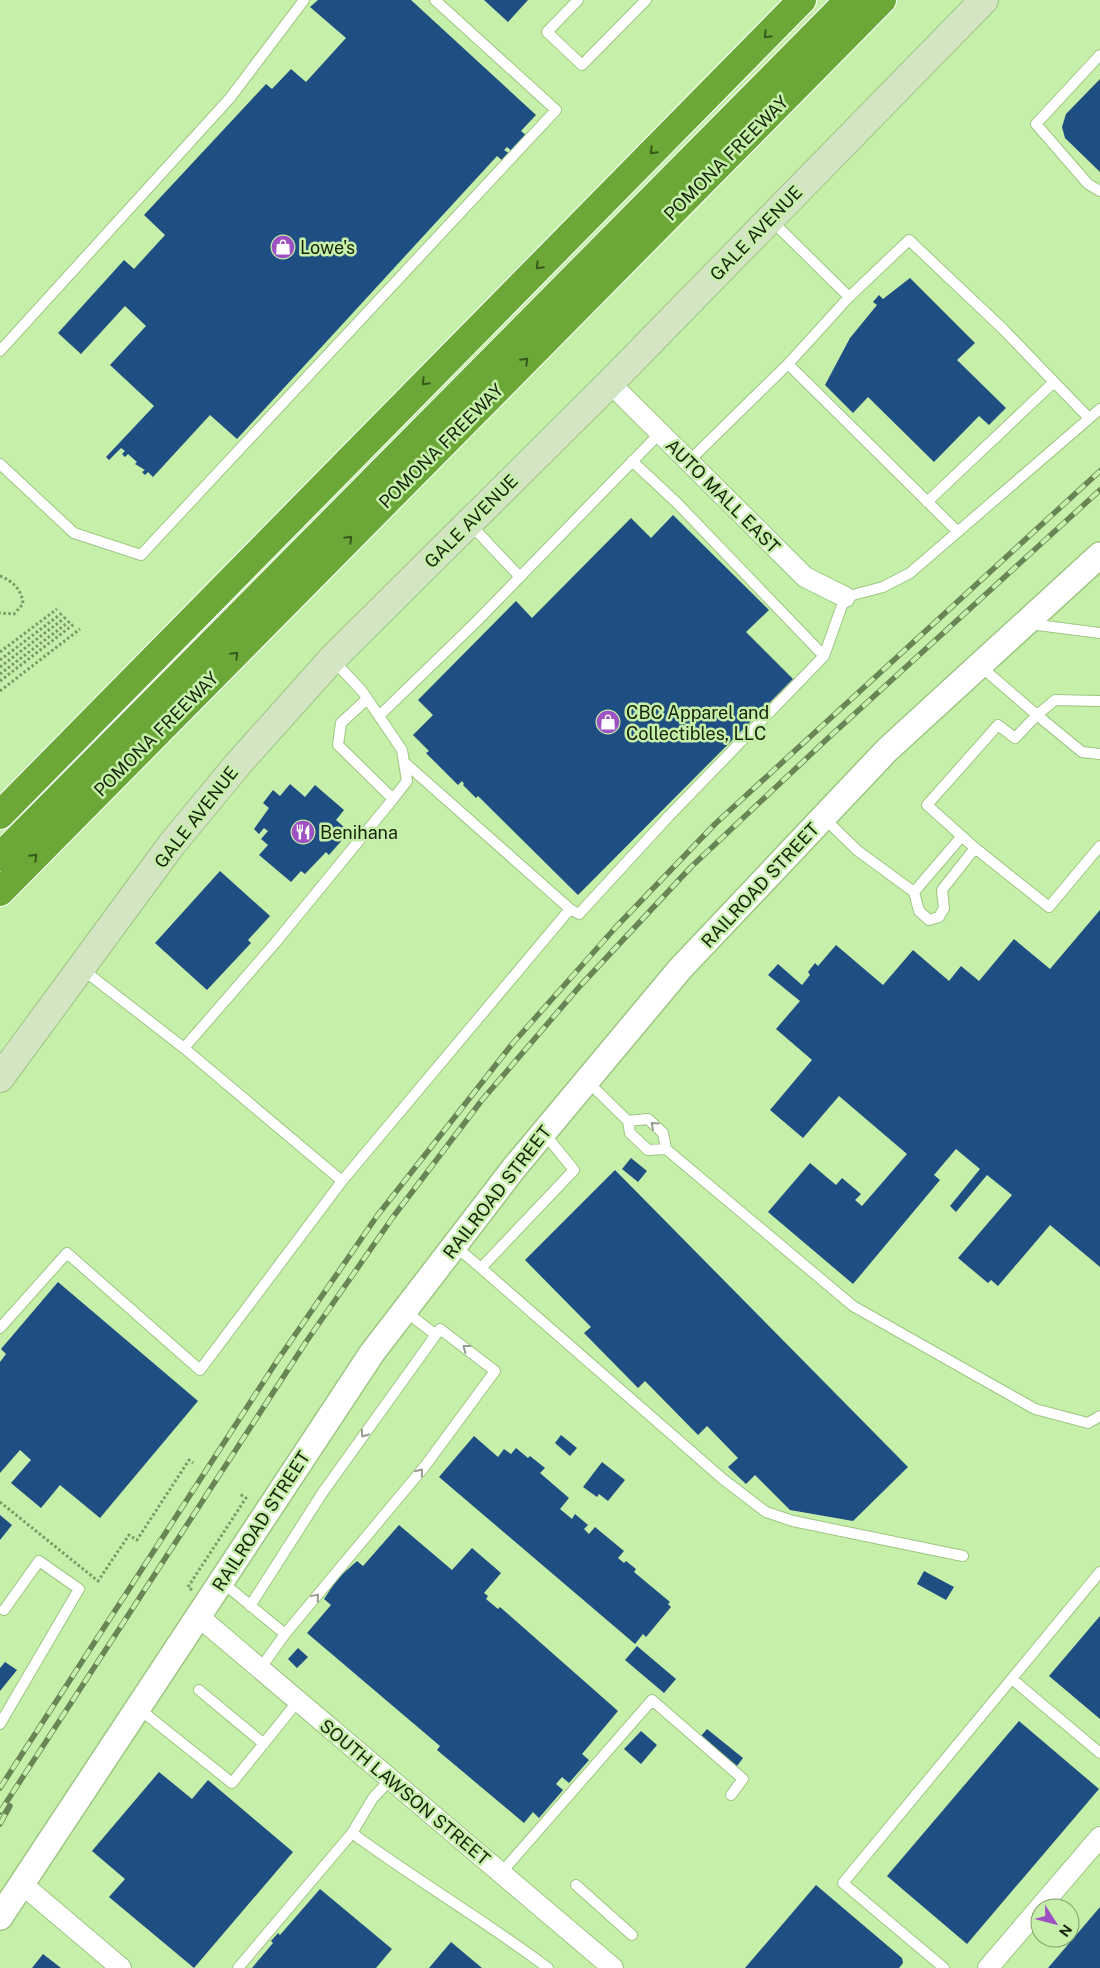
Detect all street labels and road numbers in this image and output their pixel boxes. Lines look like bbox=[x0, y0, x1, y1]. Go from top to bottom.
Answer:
street label: POMONA FREEWAY bbox=[659, 91, 793, 225]
street label: GALE AVENUE bbox=[706, 181, 806, 285]
street label: POMONA FREEWAY bbox=[374, 379, 508, 513]
street label: AUTO MALL EAST bbox=[662, 435, 785, 558]
street label: GALE AVENUE bbox=[420, 470, 522, 572]
street label: POMONA FREEWAY bbox=[89, 667, 223, 801]
street label: GALE AVENUE bbox=[150, 762, 242, 872]
street label: RAILROAD STREET bbox=[697, 818, 823, 952]
street label: RAILROAD STREET bbox=[439, 1121, 556, 1263]
street label: RAILROAD STREET bbox=[208, 1447, 314, 1595]
street label: SOUTH LAWSON STREET bbox=[316, 1715, 495, 1870]

